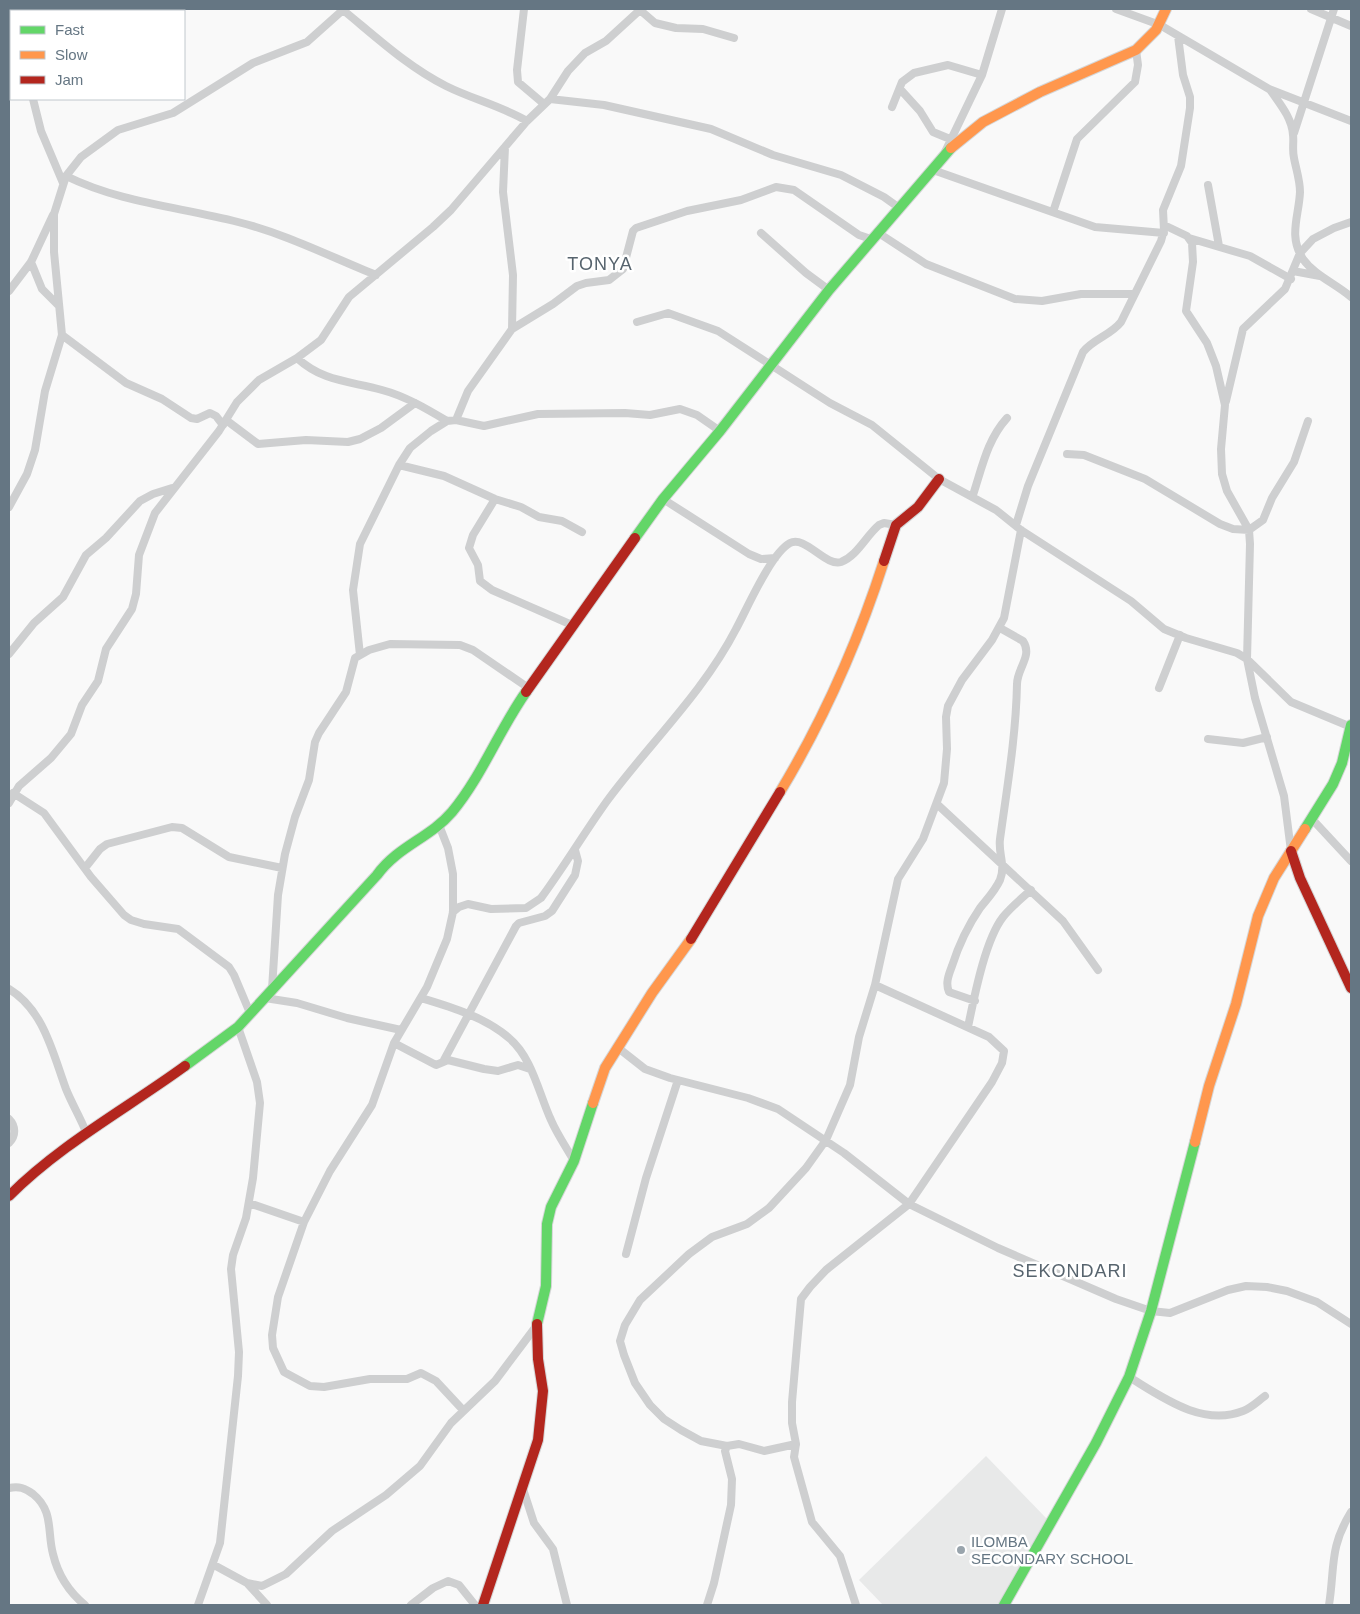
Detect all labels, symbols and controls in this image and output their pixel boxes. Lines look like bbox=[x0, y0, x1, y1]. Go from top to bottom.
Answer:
legend bbox=[10, 10, 185, 100]
text: Fast bbox=[55, 21, 85, 38]
text: Slow bbox=[55, 46, 88, 63]
text: Jam bbox=[55, 71, 83, 88]
district label: TONYA bbox=[567, 254, 633, 274]
district label: SEKONDARI bbox=[1012, 1261, 1128, 1281]
place label: ILOMBA SECONDARY SCHOOL bbox=[971, 1533, 1133, 1567]
marker: ILOMBA SECONDARY SCHOOL bbox=[955, 1544, 967, 1556]

